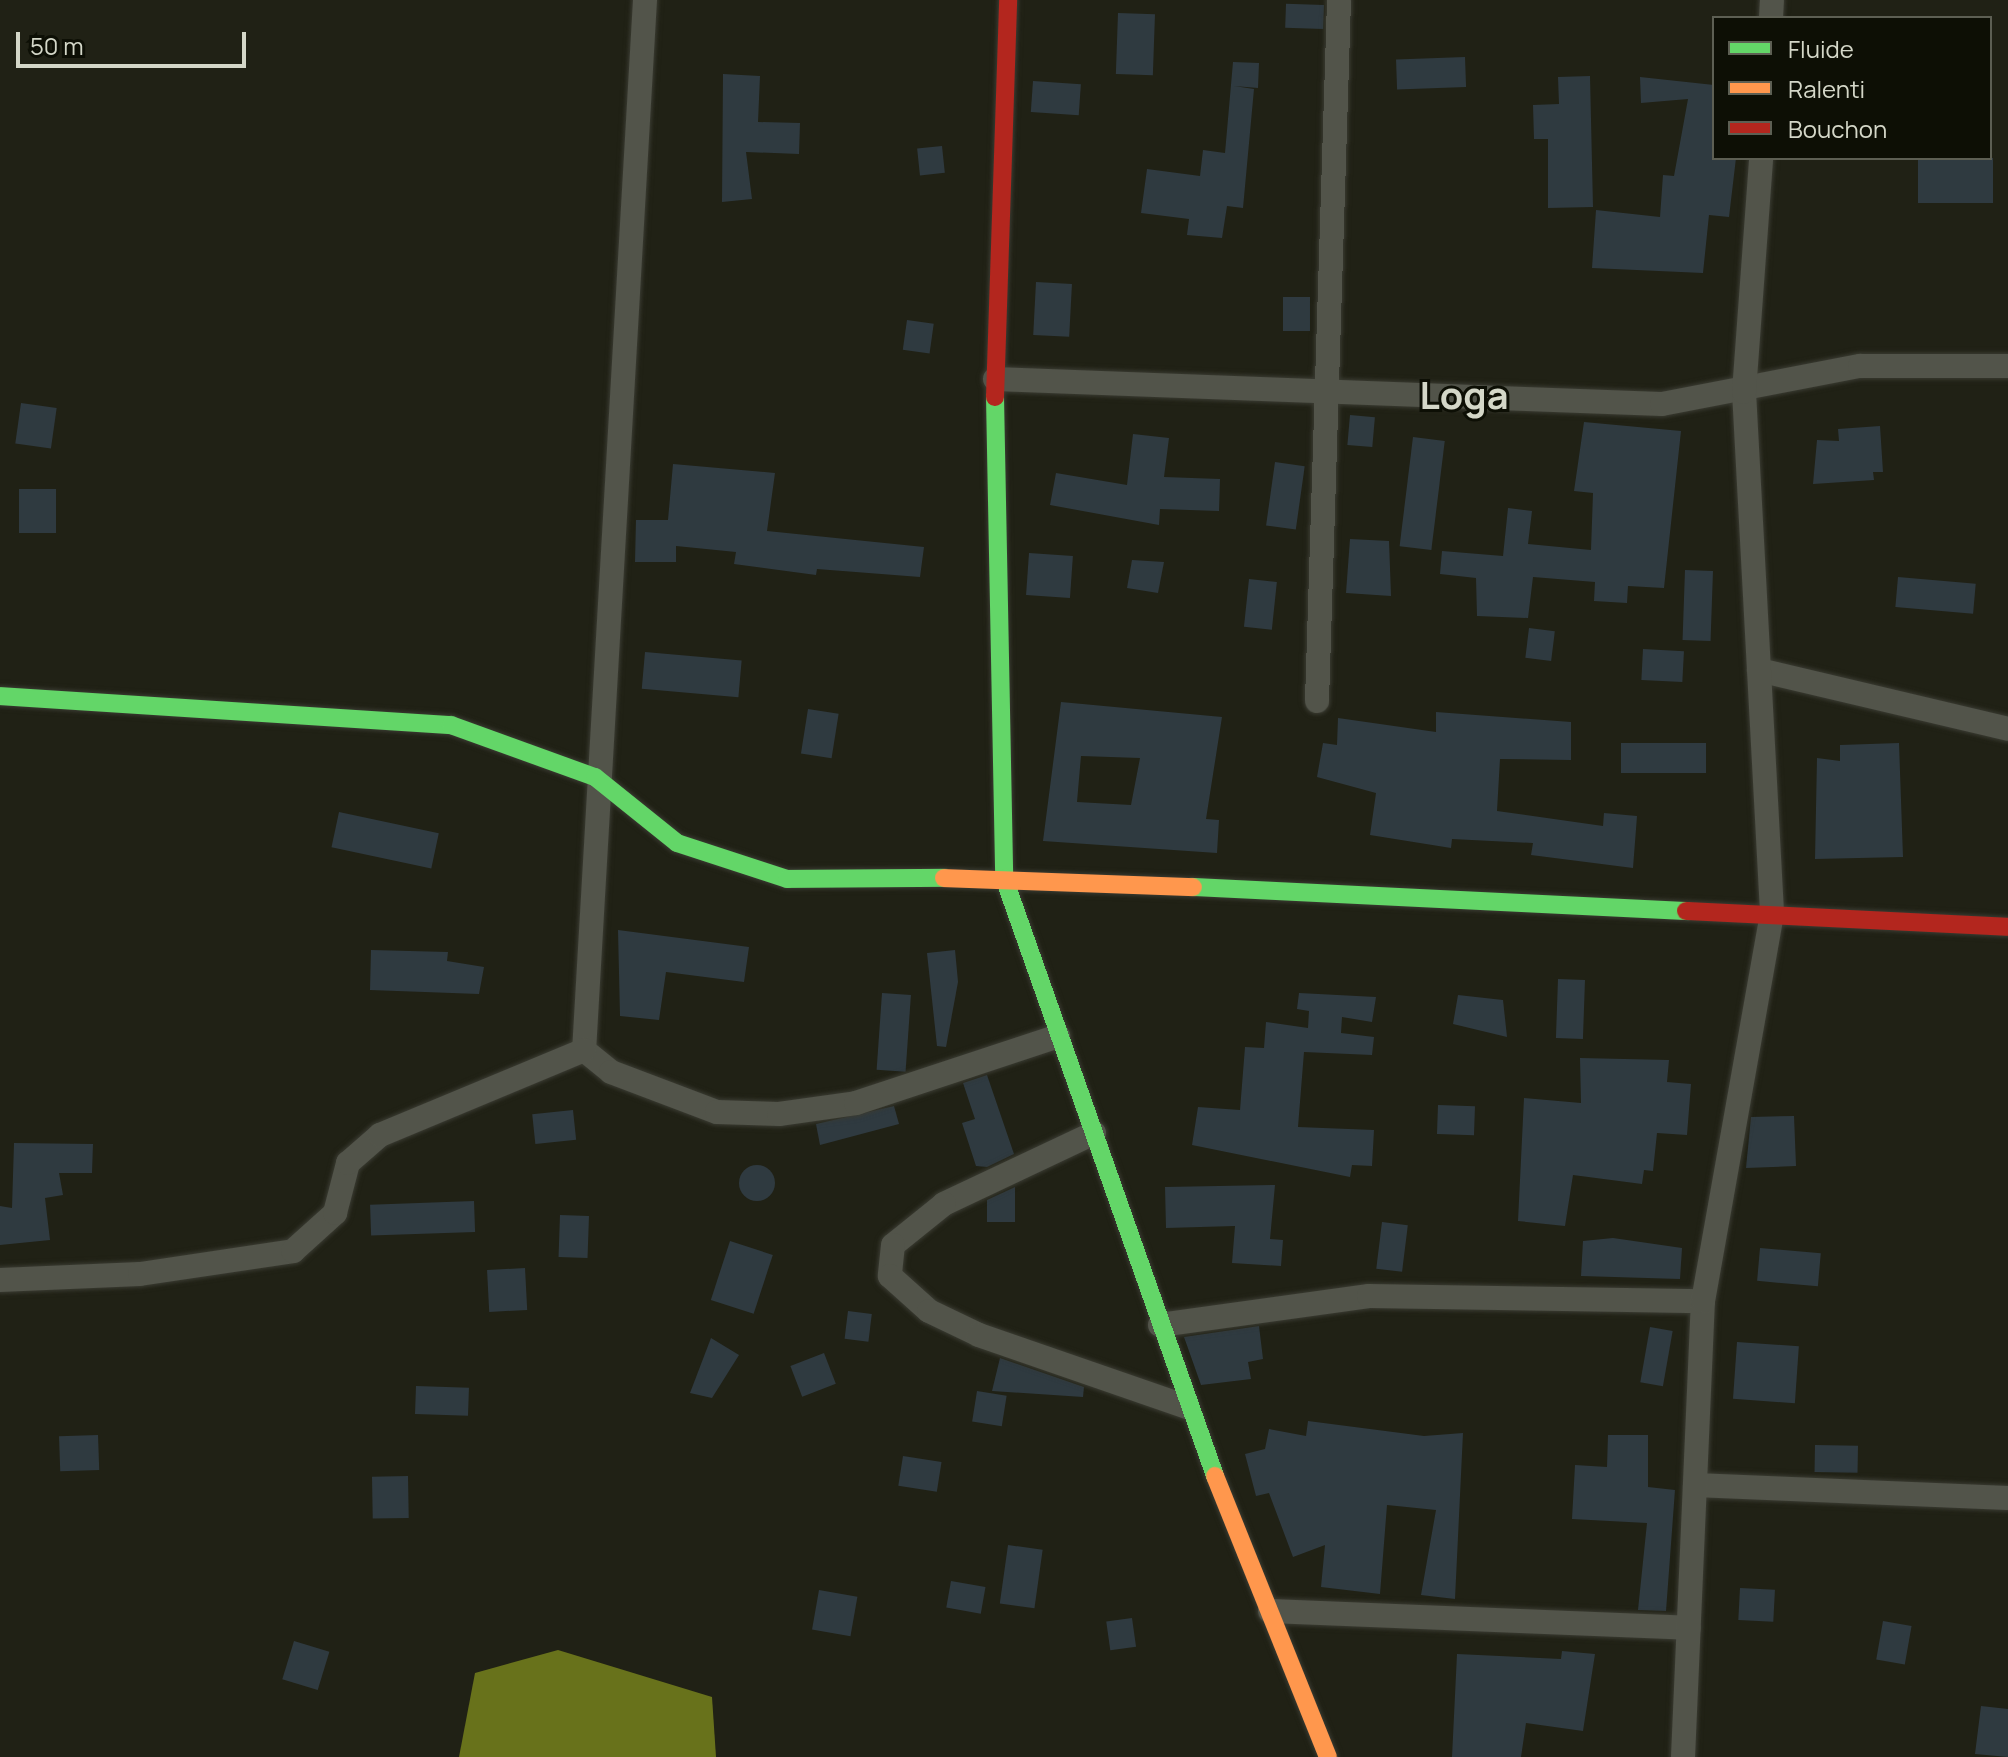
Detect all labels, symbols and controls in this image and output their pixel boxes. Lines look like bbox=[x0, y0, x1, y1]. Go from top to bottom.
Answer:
scale bar bbox=[20, 16, 250, 66]
legend bbox=[1712, 16, 1992, 160]
text: 50 m bbox=[30, 29, 84, 62]
text: Fluide bbox=[1788, 32, 1854, 65]
text: Ralenti bbox=[1788, 72, 1865, 105]
text: Bouchon bbox=[1788, 112, 1887, 145]
district label: Loga bbox=[1419, 372, 1509, 418]

